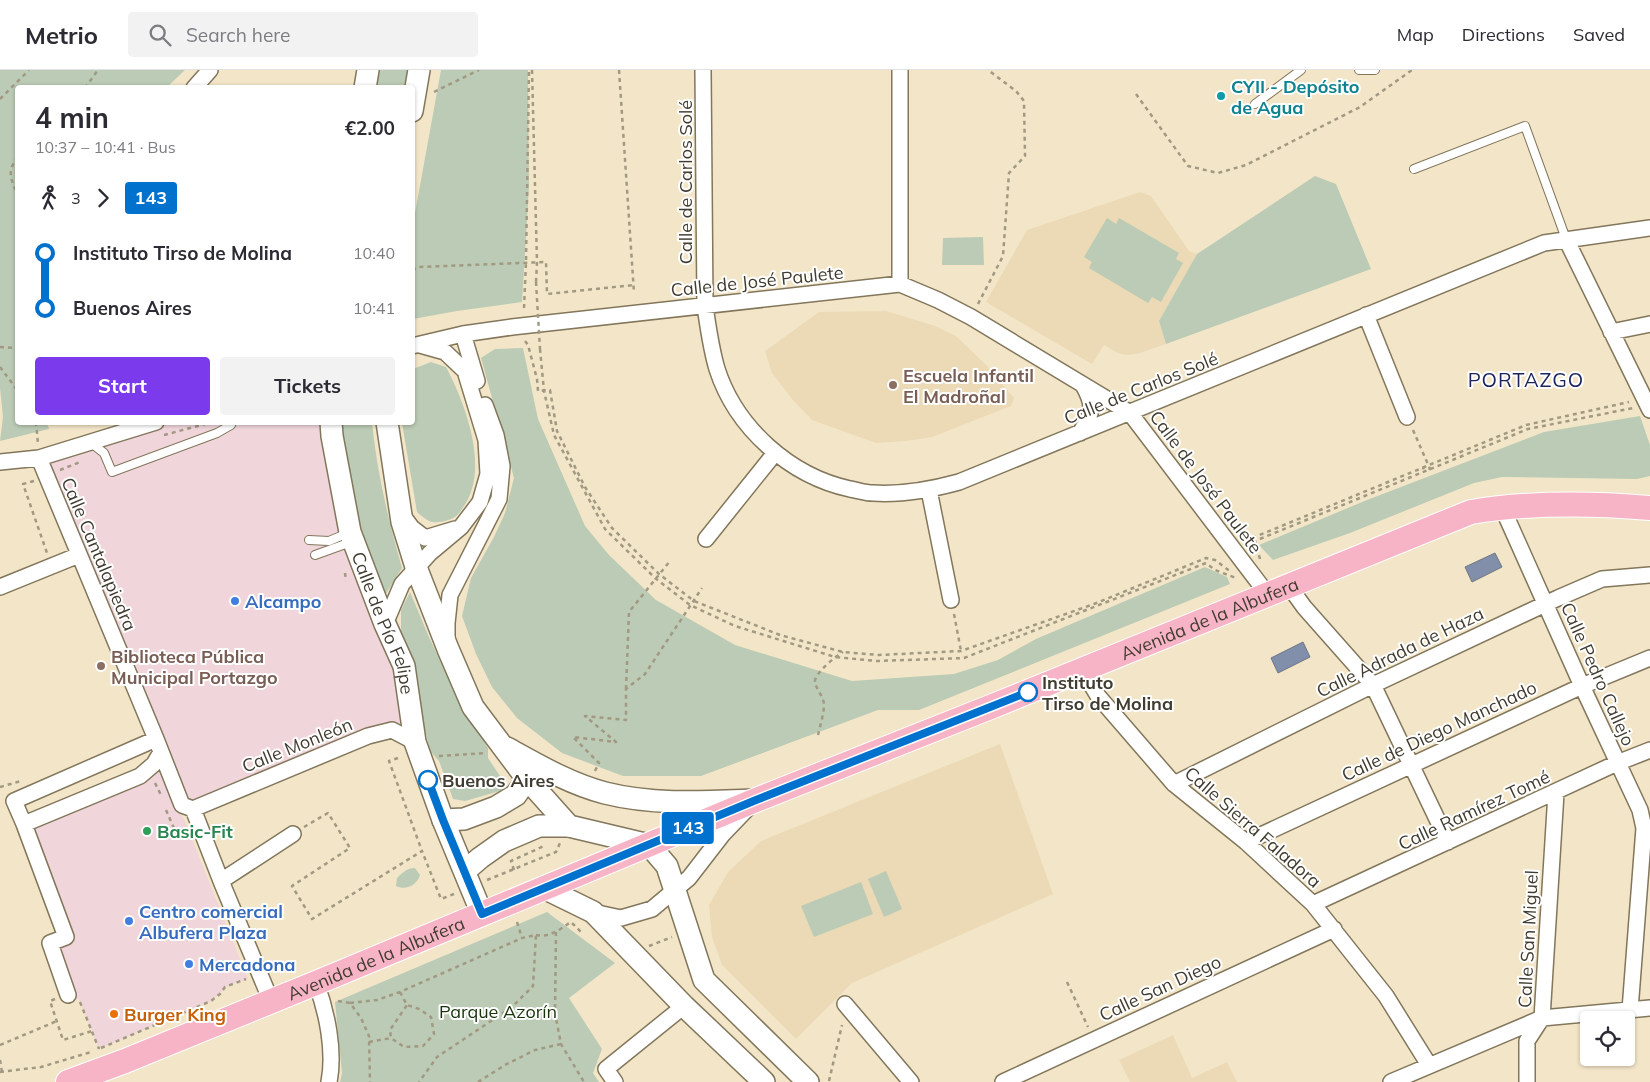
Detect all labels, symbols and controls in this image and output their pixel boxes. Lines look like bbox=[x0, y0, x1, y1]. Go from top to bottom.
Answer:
search box bbox=[128, 12, 478, 57]
text: Metrio bbox=[25, 20, 98, 50]
icon: search bbox=[146, 21, 174, 49]
text: Search here bbox=[186, 23, 290, 47]
text: Map bbox=[1397, 23, 1434, 46]
text: Directions bbox=[1462, 23, 1545, 46]
text: Saved bbox=[1573, 23, 1625, 46]
place label: CYII - Depósito de Agua bbox=[1231, 75, 1359, 119]
marker: CYII - Depósito de Agua bbox=[1215, 90, 1227, 102]
text: 4 min bbox=[35, 100, 109, 135]
street label: Calle de Carlos Solé bbox=[674, 100, 697, 264]
text: €2.00 bbox=[345, 116, 395, 140]
text: 10:37 – 10:41 · Bus bbox=[35, 137, 176, 157]
icon: walk bbox=[35, 184, 63, 212]
icon: forward bbox=[89, 184, 117, 212]
text: 143 bbox=[135, 186, 167, 209]
text: 3 bbox=[71, 188, 81, 208]
text: Instituto Tirso de Molina bbox=[73, 241, 292, 265]
text: 10:40 bbox=[353, 243, 395, 263]
street label: Calle de José Paulete bbox=[670, 261, 844, 301]
text: Buenos Aires bbox=[73, 296, 192, 320]
text: 10:41 bbox=[353, 298, 395, 318]
street label: Calle de Carlos Solé bbox=[1061, 347, 1221, 429]
button: Start bbox=[35, 357, 210, 415]
button: Tickets bbox=[220, 357, 395, 415]
place label: Escuela Infantil El Madroñal bbox=[903, 364, 1034, 408]
district label: PORTAZGO bbox=[1468, 367, 1584, 392]
marker: Escuela Infantil El Madroñal bbox=[887, 379, 899, 391]
street label: Calle de José Paulete bbox=[1145, 406, 1267, 558]
street label: Calle Cantalapiedra bbox=[56, 474, 142, 634]
street label: Calle de Pío Felipe bbox=[347, 548, 419, 696]
street label: Avenida de la Albufera bbox=[1117, 572, 1302, 665]
place label: Alcampo bbox=[245, 590, 321, 613]
marker: Alcampo bbox=[229, 595, 241, 607]
street label: Calle Pedro Callejo bbox=[1556, 599, 1640, 749]
street label: Calle Adrada de Haza bbox=[1313, 601, 1487, 703]
place label: Biblioteca Pública Municipal Portazgo bbox=[111, 645, 278, 689]
marker: Biblioteca Pública Municipal Portazgo bbox=[95, 660, 107, 672]
place label: Instituto Tirso de Molina bbox=[1042, 671, 1173, 715]
street label: Calle de Diego Manchado bbox=[1338, 676, 1540, 786]
marker: Instituto Tirso de Molina bbox=[1018, 682, 1038, 702]
street label: Calle Monleón bbox=[238, 712, 356, 778]
street label: Calle Sierra Faladora bbox=[1180, 761, 1326, 893]
street label: Calle Ramírez Tomé bbox=[1394, 765, 1554, 855]
place label: Buenos Aires bbox=[442, 769, 554, 792]
marker: Buenos Aires bbox=[418, 770, 438, 790]
line badge: 143 bbox=[659, 812, 717, 844]
text: 143 bbox=[672, 816, 704, 839]
place label: Basic-Fit bbox=[157, 820, 233, 843]
marker: Basic-Fit bbox=[141, 825, 153, 837]
street label: Calle San Miguel bbox=[1513, 869, 1543, 1009]
place label: Centro comercial Albufera Plaza bbox=[139, 900, 283, 944]
street label: Avenida de la Albufera bbox=[284, 911, 468, 1005]
marker: Centro comercial Albufera Plaza bbox=[123, 915, 135, 927]
street label: Calle San Diego bbox=[1095, 950, 1225, 1026]
place label: Mercadona bbox=[199, 953, 295, 976]
marker: Mercadona bbox=[183, 958, 195, 970]
park label: Parque Azorín bbox=[439, 1000, 557, 1023]
place label: Burger King bbox=[124, 1003, 226, 1026]
marker: Burger King bbox=[108, 1008, 120, 1020]
map controls bbox=[1580, 1011, 1635, 1066]
button: locate bbox=[1580, 1011, 1635, 1066]

